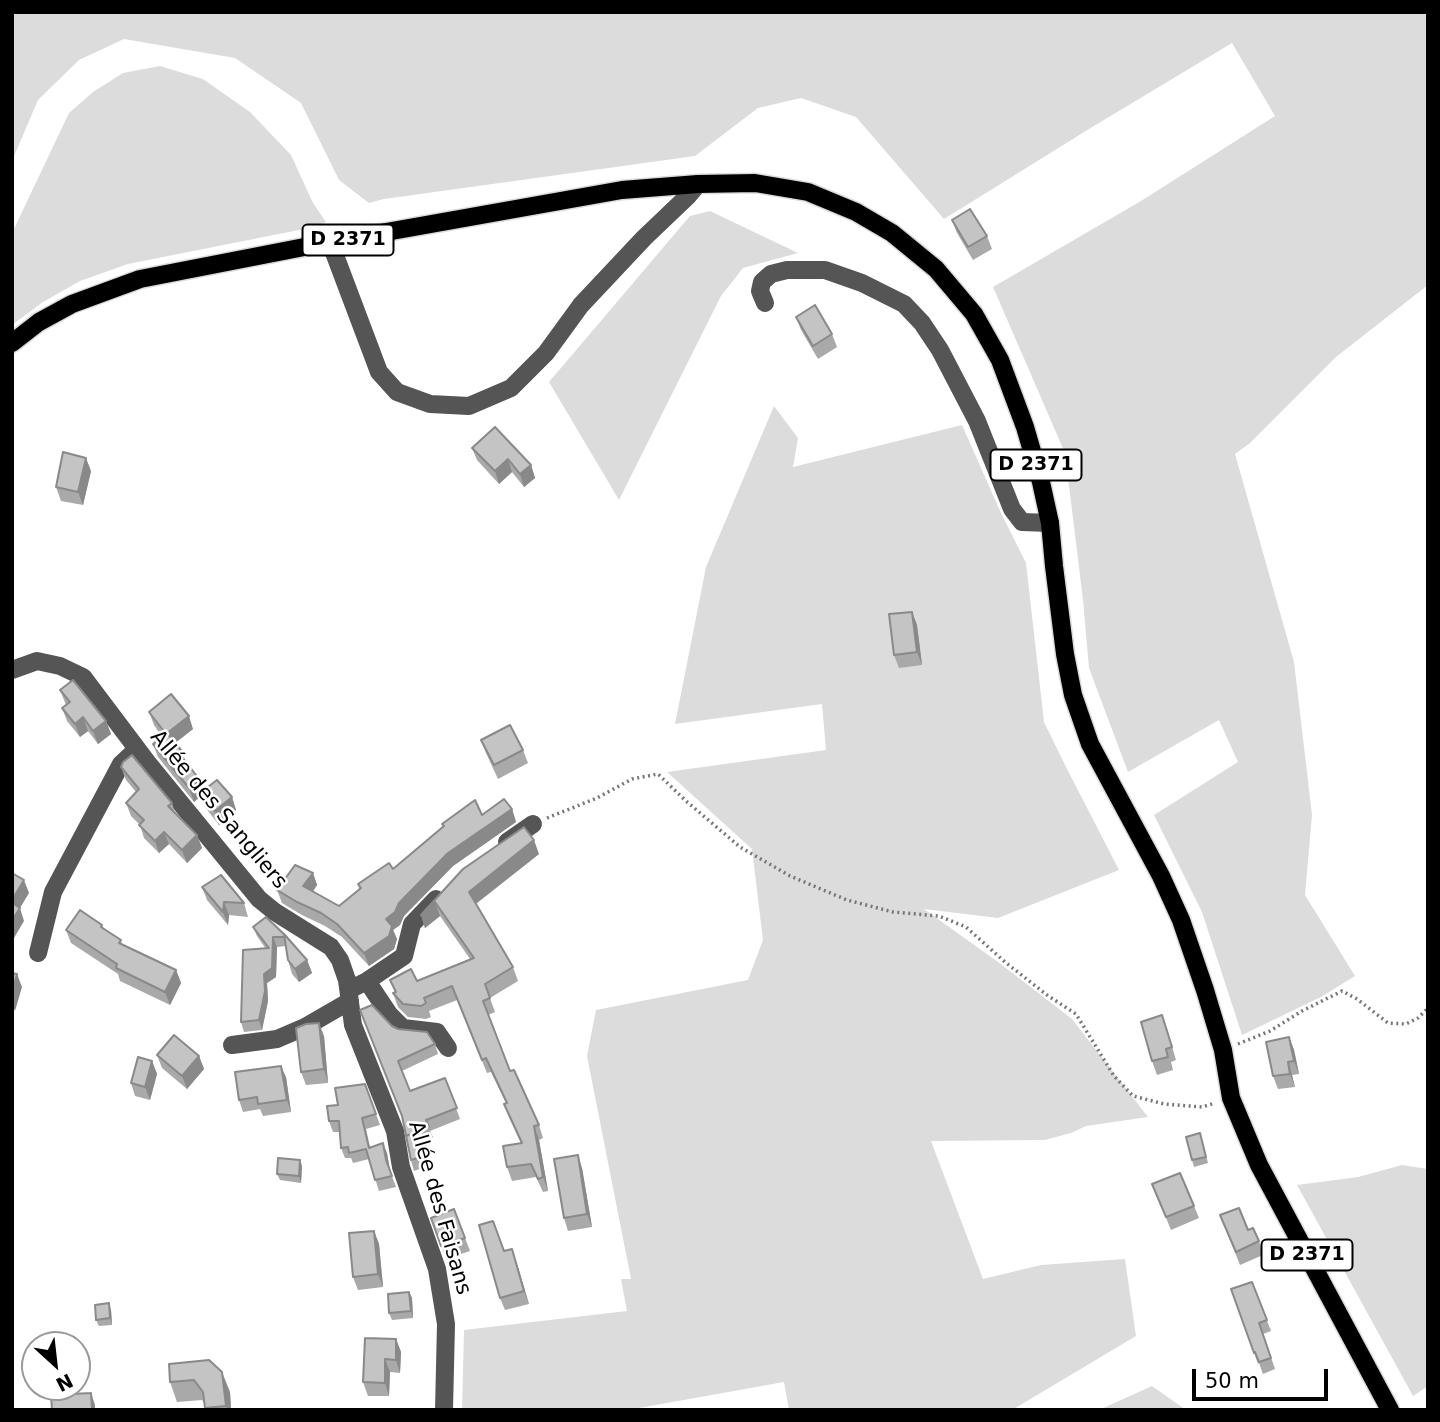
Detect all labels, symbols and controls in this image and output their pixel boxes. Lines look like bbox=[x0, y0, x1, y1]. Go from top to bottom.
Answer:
road number: D 2371 bbox=[302, 224, 394, 256]
road number: D 2371 bbox=[990, 450, 1082, 480]
street label: Allée des Sangliers bbox=[144, 726, 292, 894]
street label: Allée des Faisans bbox=[402, 1118, 476, 1298]
road number: D 2371 bbox=[1262, 1240, 1352, 1270]
north arrow bbox=[21, 1331, 91, 1401]
scale bar bbox=[1195, 1356, 1332, 1400]
text: 50 m bbox=[1205, 1369, 1259, 1393]
text: N bbox=[53, 1370, 77, 1396]

